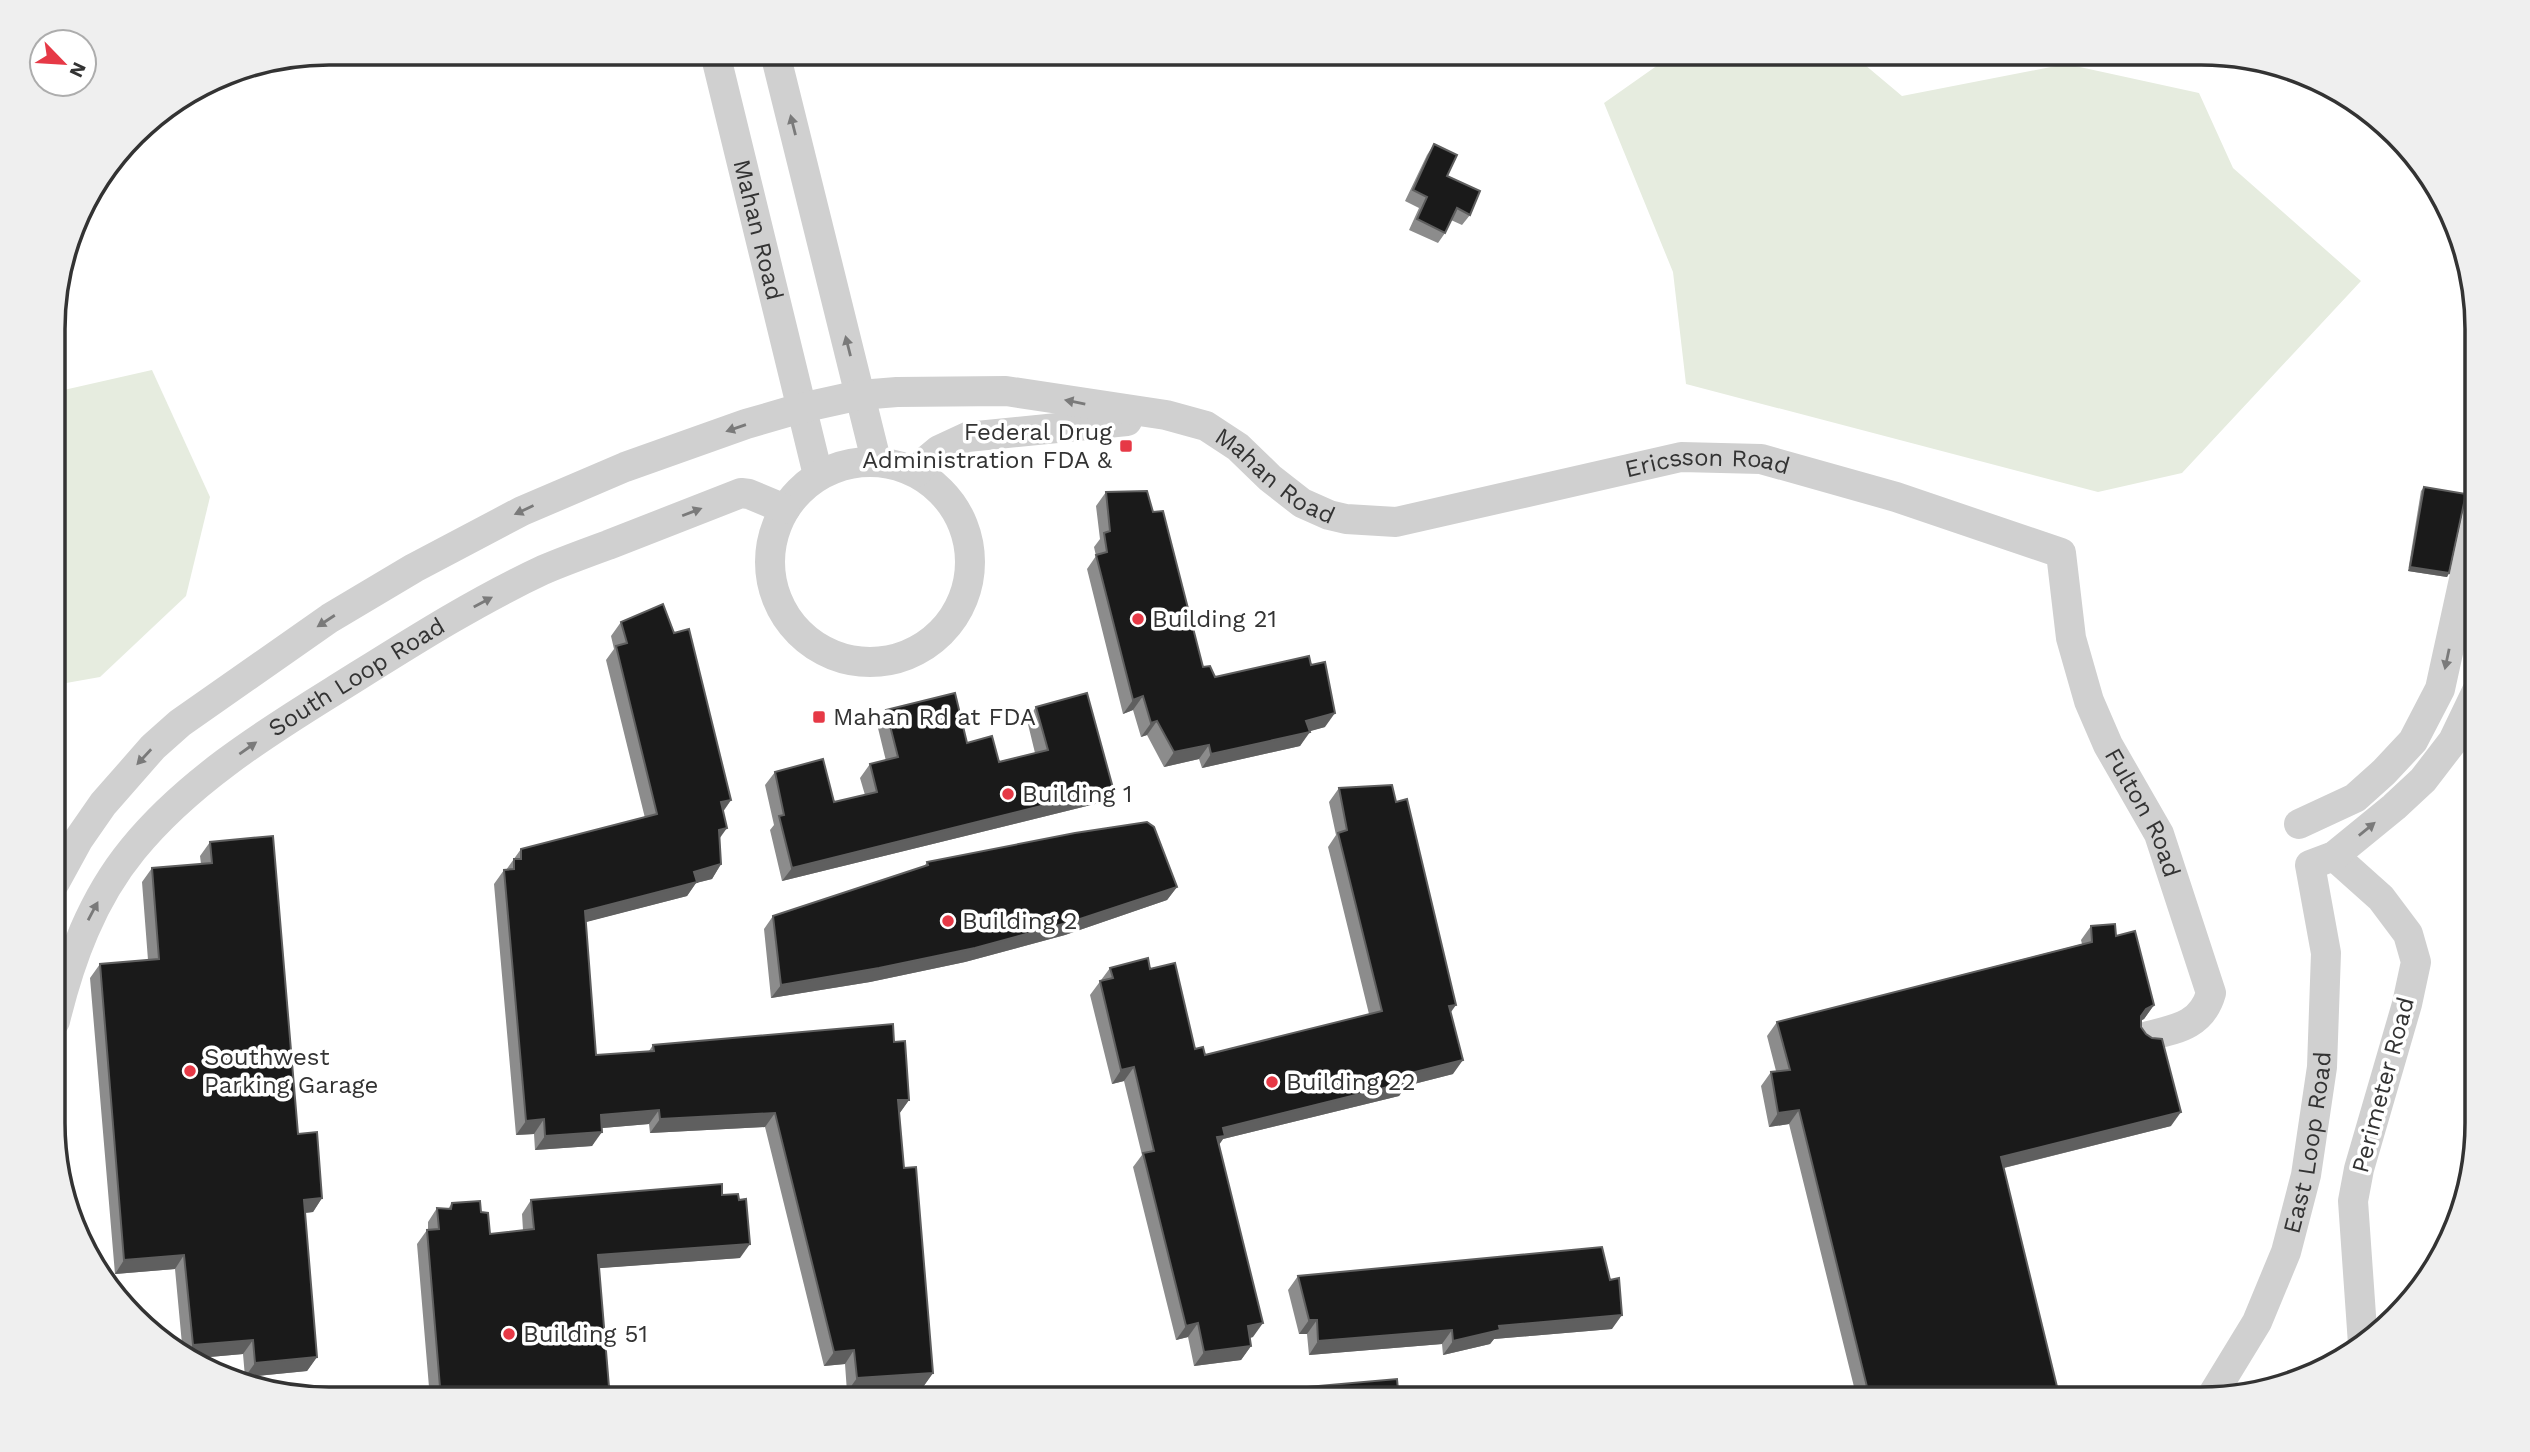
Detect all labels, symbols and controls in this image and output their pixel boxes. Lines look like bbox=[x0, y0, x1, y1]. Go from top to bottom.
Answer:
north arrow bbox=[28, 28, 98, 98]
text: N bbox=[65, 59, 91, 81]
one-way arrow bbox=[787, 114, 798, 136]
street label: Mahan Road bbox=[727, 157, 789, 303]
one-way arrow bbox=[842, 335, 853, 357]
one-way arrow bbox=[1064, 396, 1086, 407]
place label: Federal Drug Administration FDA & bbox=[862, 418, 1113, 474]
street label: Mahan Road bbox=[1210, 422, 1339, 530]
one-way arrow bbox=[726, 423, 747, 434]
marker: Federal Drug Administration FDA & bbox=[1118, 438, 1134, 454]
street label: Ericsson Road bbox=[1622, 443, 1793, 483]
one-way arrow bbox=[514, 505, 534, 516]
one-way arrow bbox=[681, 507, 702, 518]
one-way arrow bbox=[473, 597, 493, 608]
place label: Building 21 bbox=[1152, 605, 1277, 633]
marker: Building 21 bbox=[1130, 611, 1146, 627]
street label: South Loop Road bbox=[263, 612, 450, 743]
one-way arrow bbox=[316, 615, 336, 628]
one-way arrow bbox=[2441, 648, 2452, 670]
place label: Mahan Rd at FDA bbox=[833, 703, 1036, 731]
marker: Mahan Rd at FDA bbox=[811, 709, 827, 725]
one-way arrow bbox=[239, 741, 257, 755]
street label: Fulton Road bbox=[2099, 743, 2186, 881]
one-way arrow bbox=[136, 748, 152, 765]
place label: Building 1 bbox=[1022, 780, 1132, 808]
marker: Building 1 bbox=[1000, 786, 1016, 802]
one-way arrow bbox=[2359, 822, 2376, 837]
one-way arrow bbox=[88, 901, 99, 921]
place label: Building 2 bbox=[962, 907, 1077, 935]
marker: Building 2 bbox=[940, 913, 956, 929]
street label: Perimeter Road bbox=[2346, 994, 2420, 1176]
place label: Southwest Parking Garage bbox=[204, 1043, 378, 1099]
street label: East Loop Road bbox=[2277, 1051, 2337, 1236]
marker: Southwest Parking Garage bbox=[182, 1063, 198, 1079]
place label: Building 22 bbox=[1286, 1068, 1415, 1096]
marker: Building 22 bbox=[1264, 1074, 1280, 1090]
place label: Building 51 bbox=[523, 1320, 648, 1348]
marker: Building 51 bbox=[501, 1326, 517, 1342]

